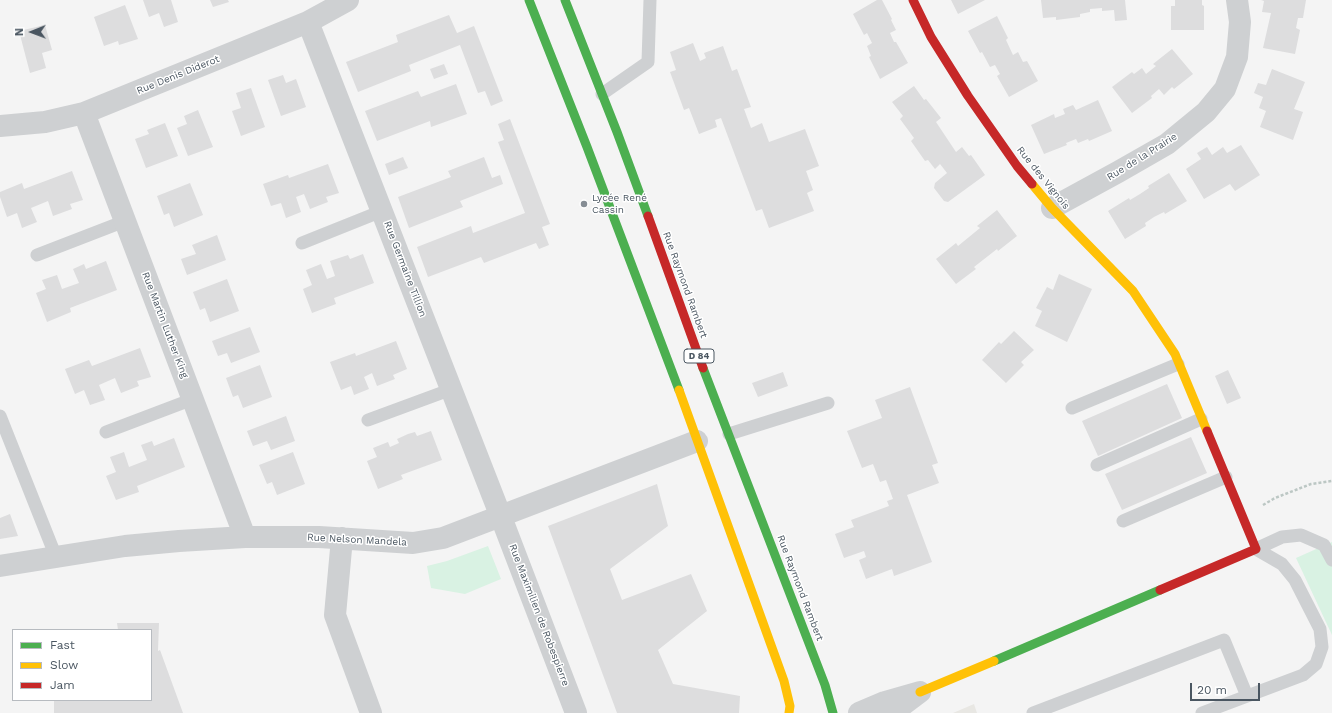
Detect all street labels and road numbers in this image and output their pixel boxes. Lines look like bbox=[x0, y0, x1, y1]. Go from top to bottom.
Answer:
street label: Rue Denis Diderot bbox=[135, 53, 221, 97]
street label: Rue de la Prairie bbox=[1105, 131, 1179, 183]
street label: Rue des Vignois bbox=[1014, 144, 1072, 212]
street label: Rue Germaine Tillion bbox=[381, 219, 429, 319]
street label: Rue Raymond Rambert bbox=[660, 230, 710, 340]
street label: Rue Martin Luther King bbox=[139, 270, 191, 380]
road number: D 84 bbox=[684, 349, 714, 363]
street label: Rue Nelson Mandela bbox=[307, 531, 407, 549]
street label: Rue Raymond Rambert bbox=[774, 533, 826, 643]
street label: Rue Maximilien de Robespierre bbox=[506, 542, 572, 688]

